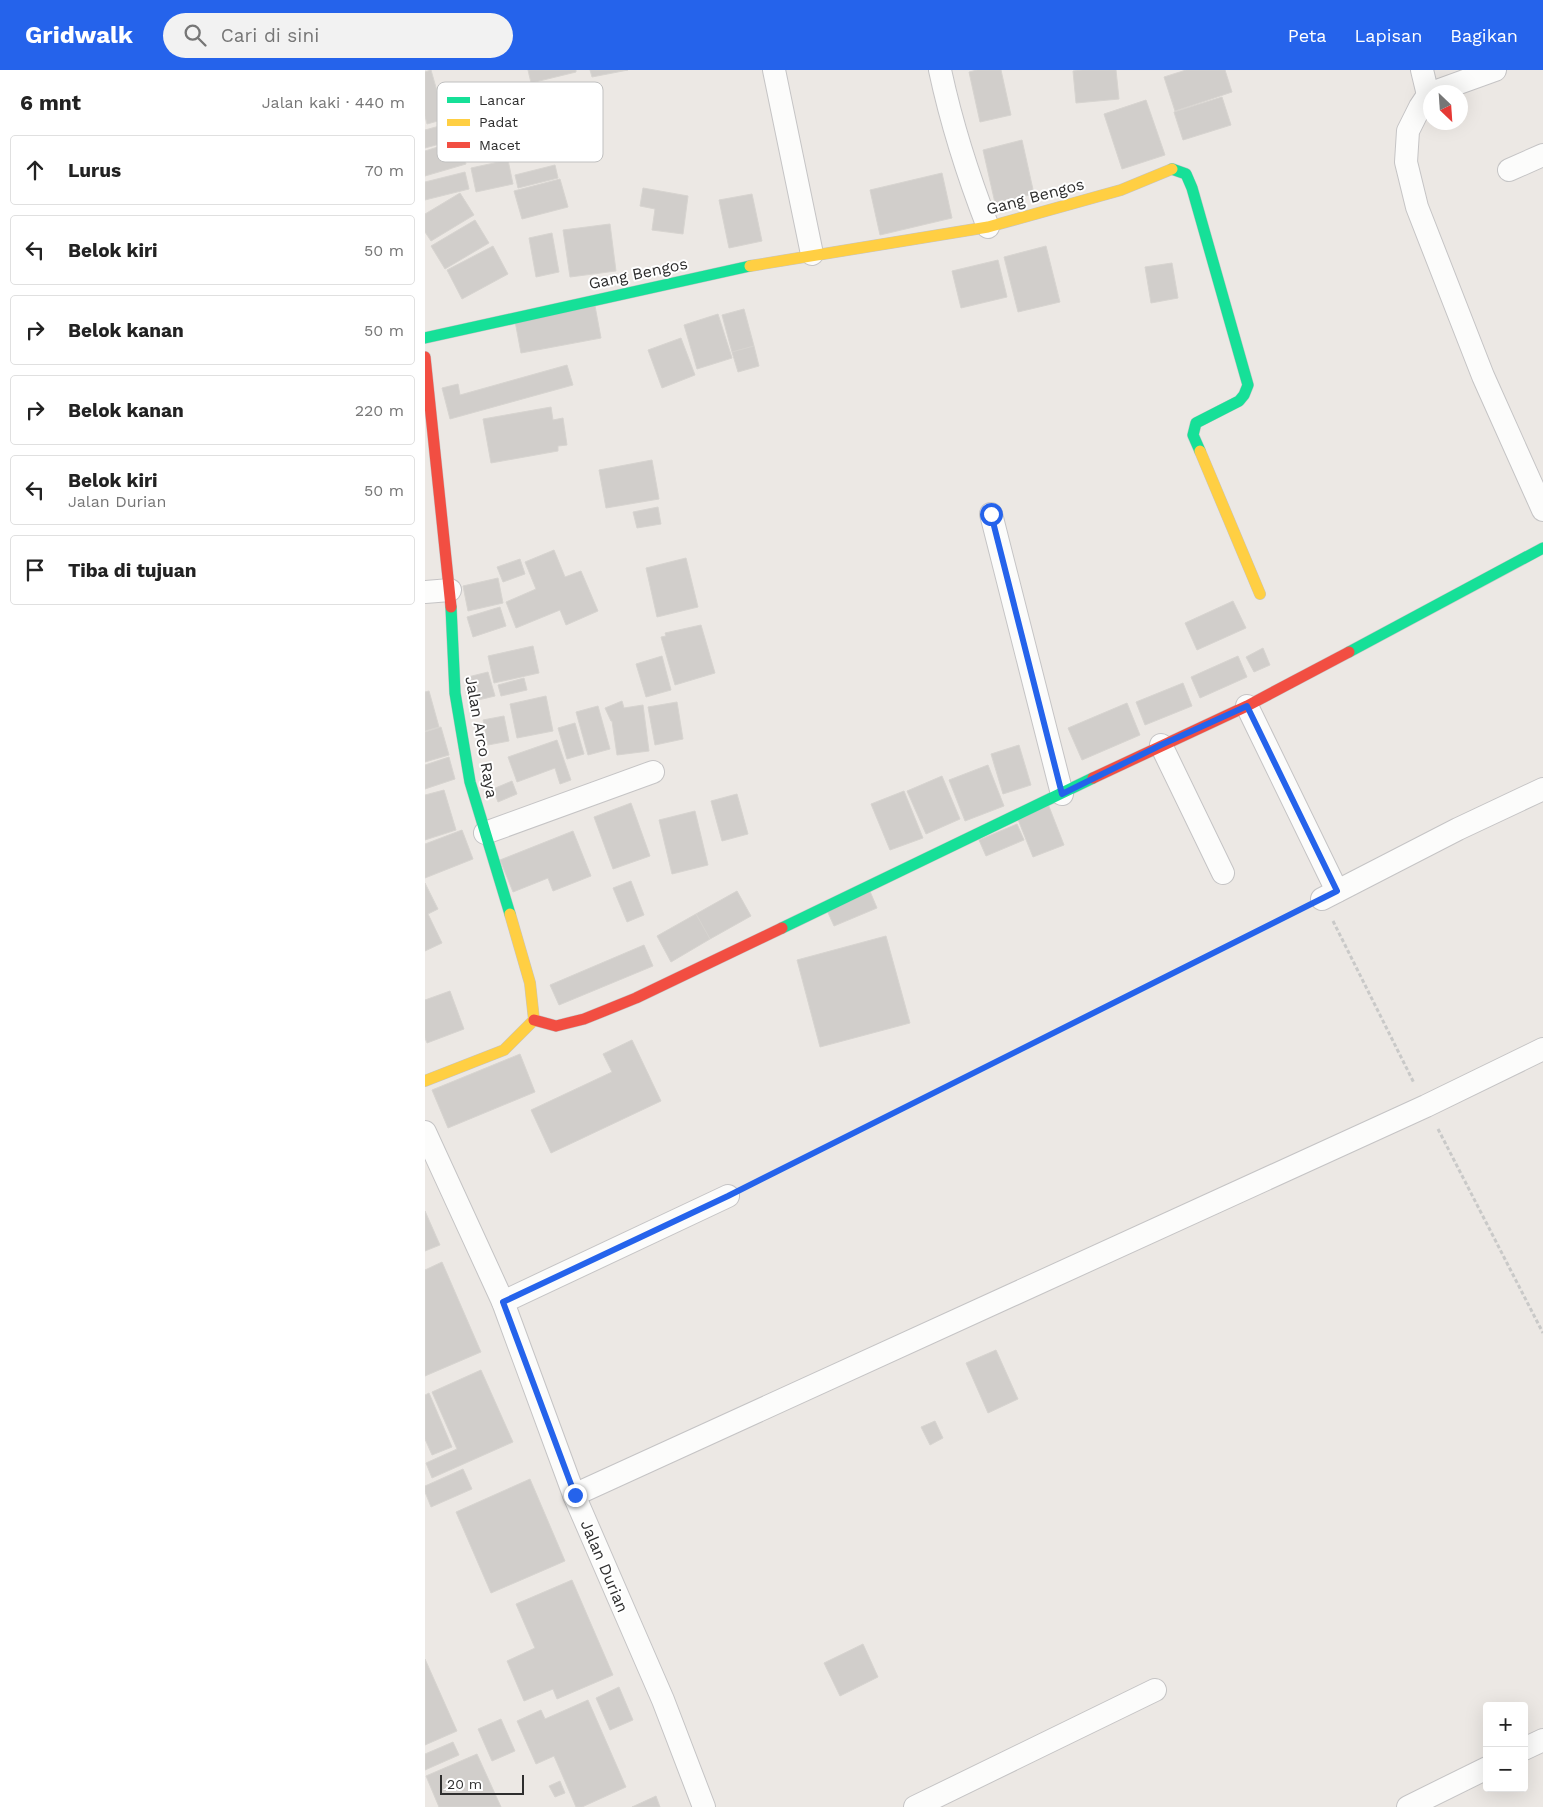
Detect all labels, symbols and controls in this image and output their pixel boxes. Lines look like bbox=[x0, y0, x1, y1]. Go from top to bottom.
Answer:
search box bbox=[163, 13, 513, 58]
text: Gridwalk bbox=[25, 21, 133, 49]
icon: search bbox=[181, 21, 209, 49]
text: Cari di sini bbox=[221, 24, 319, 47]
text: Peta bbox=[1288, 25, 1326, 46]
text: Lapisan bbox=[1354, 25, 1422, 46]
text: Bagikan bbox=[1450, 25, 1518, 46]
legend bbox=[437, 82, 603, 162]
north arrow bbox=[1423, 85, 1468, 130]
text: 6 mnt bbox=[20, 90, 81, 115]
text: Lancar bbox=[479, 92, 526, 108]
text: Jalan kaki · 440 m bbox=[262, 93, 405, 112]
text: Padat bbox=[479, 114, 518, 130]
text: Macet bbox=[479, 137, 521, 153]
icon: ahead bbox=[21, 156, 49, 184]
text: Lurus bbox=[68, 159, 121, 182]
text: 70 m bbox=[365, 161, 404, 180]
street label: Gang Bengos bbox=[984, 174, 1086, 219]
icon: left bbox=[21, 236, 49, 264]
text: Belok kiri bbox=[68, 239, 158, 262]
text: 50 m bbox=[364, 241, 404, 260]
street label: Gang Bengos bbox=[587, 254, 689, 293]
icon: right bbox=[21, 316, 49, 344]
text: Belok kanan bbox=[68, 319, 184, 342]
text: 50 m bbox=[364, 321, 404, 340]
icon: right bbox=[21, 396, 49, 424]
text: Belok kanan bbox=[68, 399, 184, 422]
text: 220 m bbox=[355, 401, 404, 420]
text: Belok kiri bbox=[68, 469, 158, 492]
icon: left bbox=[21, 476, 49, 504]
text: 50 m bbox=[364, 481, 404, 500]
text: Jalan Durian bbox=[68, 492, 166, 511]
route start bbox=[980, 503, 1003, 526]
icon: arrive bbox=[21, 556, 49, 584]
text: Tiba di tujuan bbox=[68, 559, 197, 582]
street label: Jalan Arco Raya bbox=[461, 675, 502, 800]
route end bbox=[564, 1484, 587, 1507]
street label: Jalan Durian bbox=[577, 1517, 632, 1615]
map controls bbox=[1483, 1702, 1528, 1792]
button: + bbox=[1483, 1702, 1528, 1747]
button: − bbox=[1483, 1747, 1528, 1792]
scale bar bbox=[440, 1772, 524, 1795]
text: 20 m bbox=[447, 1776, 482, 1792]

